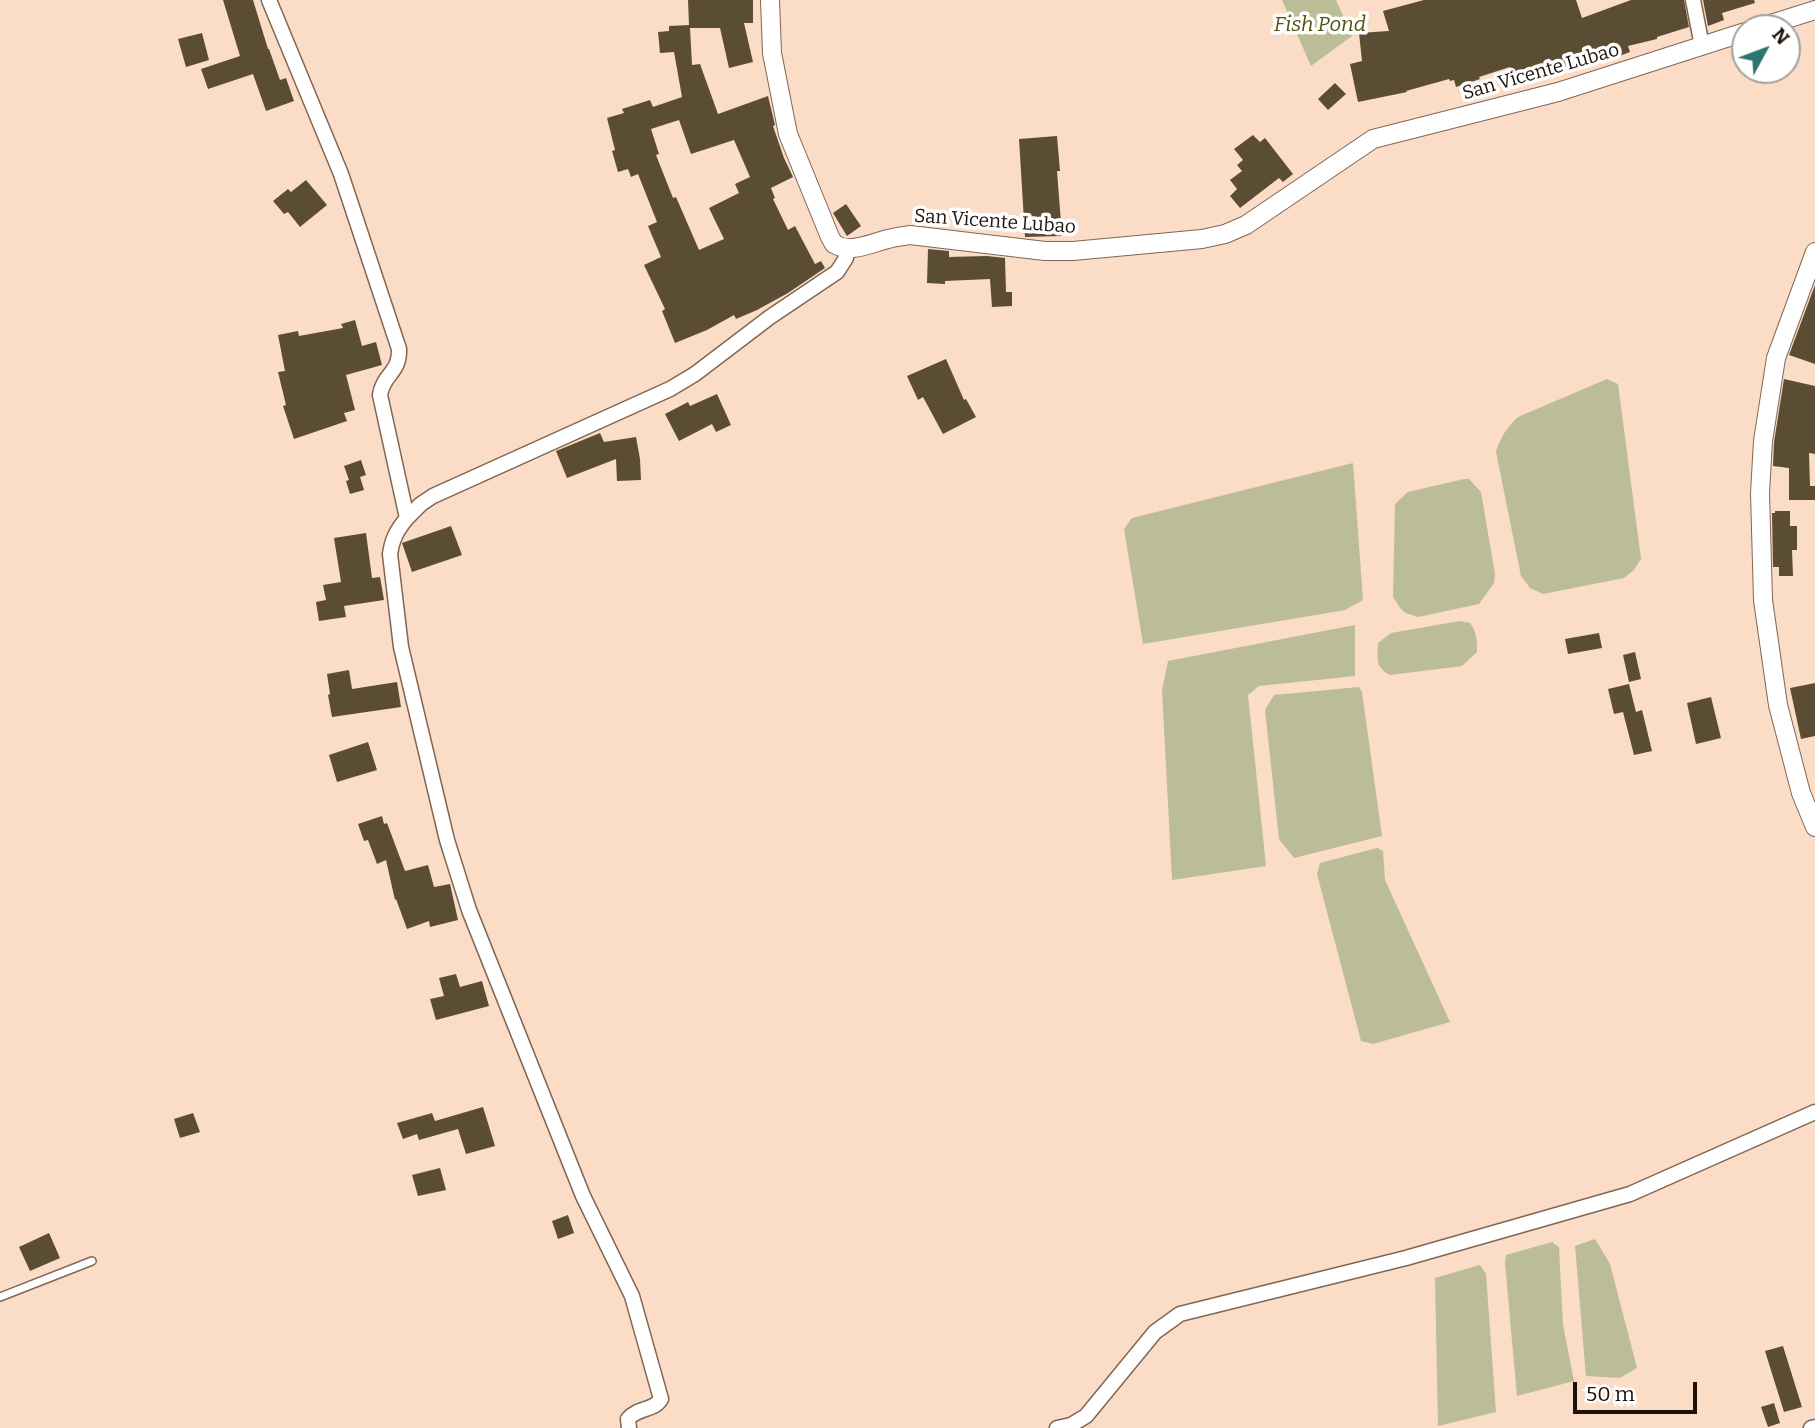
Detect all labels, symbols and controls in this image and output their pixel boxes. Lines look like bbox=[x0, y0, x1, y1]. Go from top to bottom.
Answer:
water label: Fish Pond bbox=[1274, 12, 1366, 38]
north arrow bbox=[1731, 14, 1801, 84]
text: N bbox=[1767, 23, 1794, 49]
street label: San Vicente Lubao bbox=[1460, 39, 1622, 105]
street label: San Vicente Lubao bbox=[913, 205, 1077, 239]
scale bar bbox=[1577, 1368, 1701, 1412]
text: 50 m bbox=[1586, 1381, 1635, 1407]

